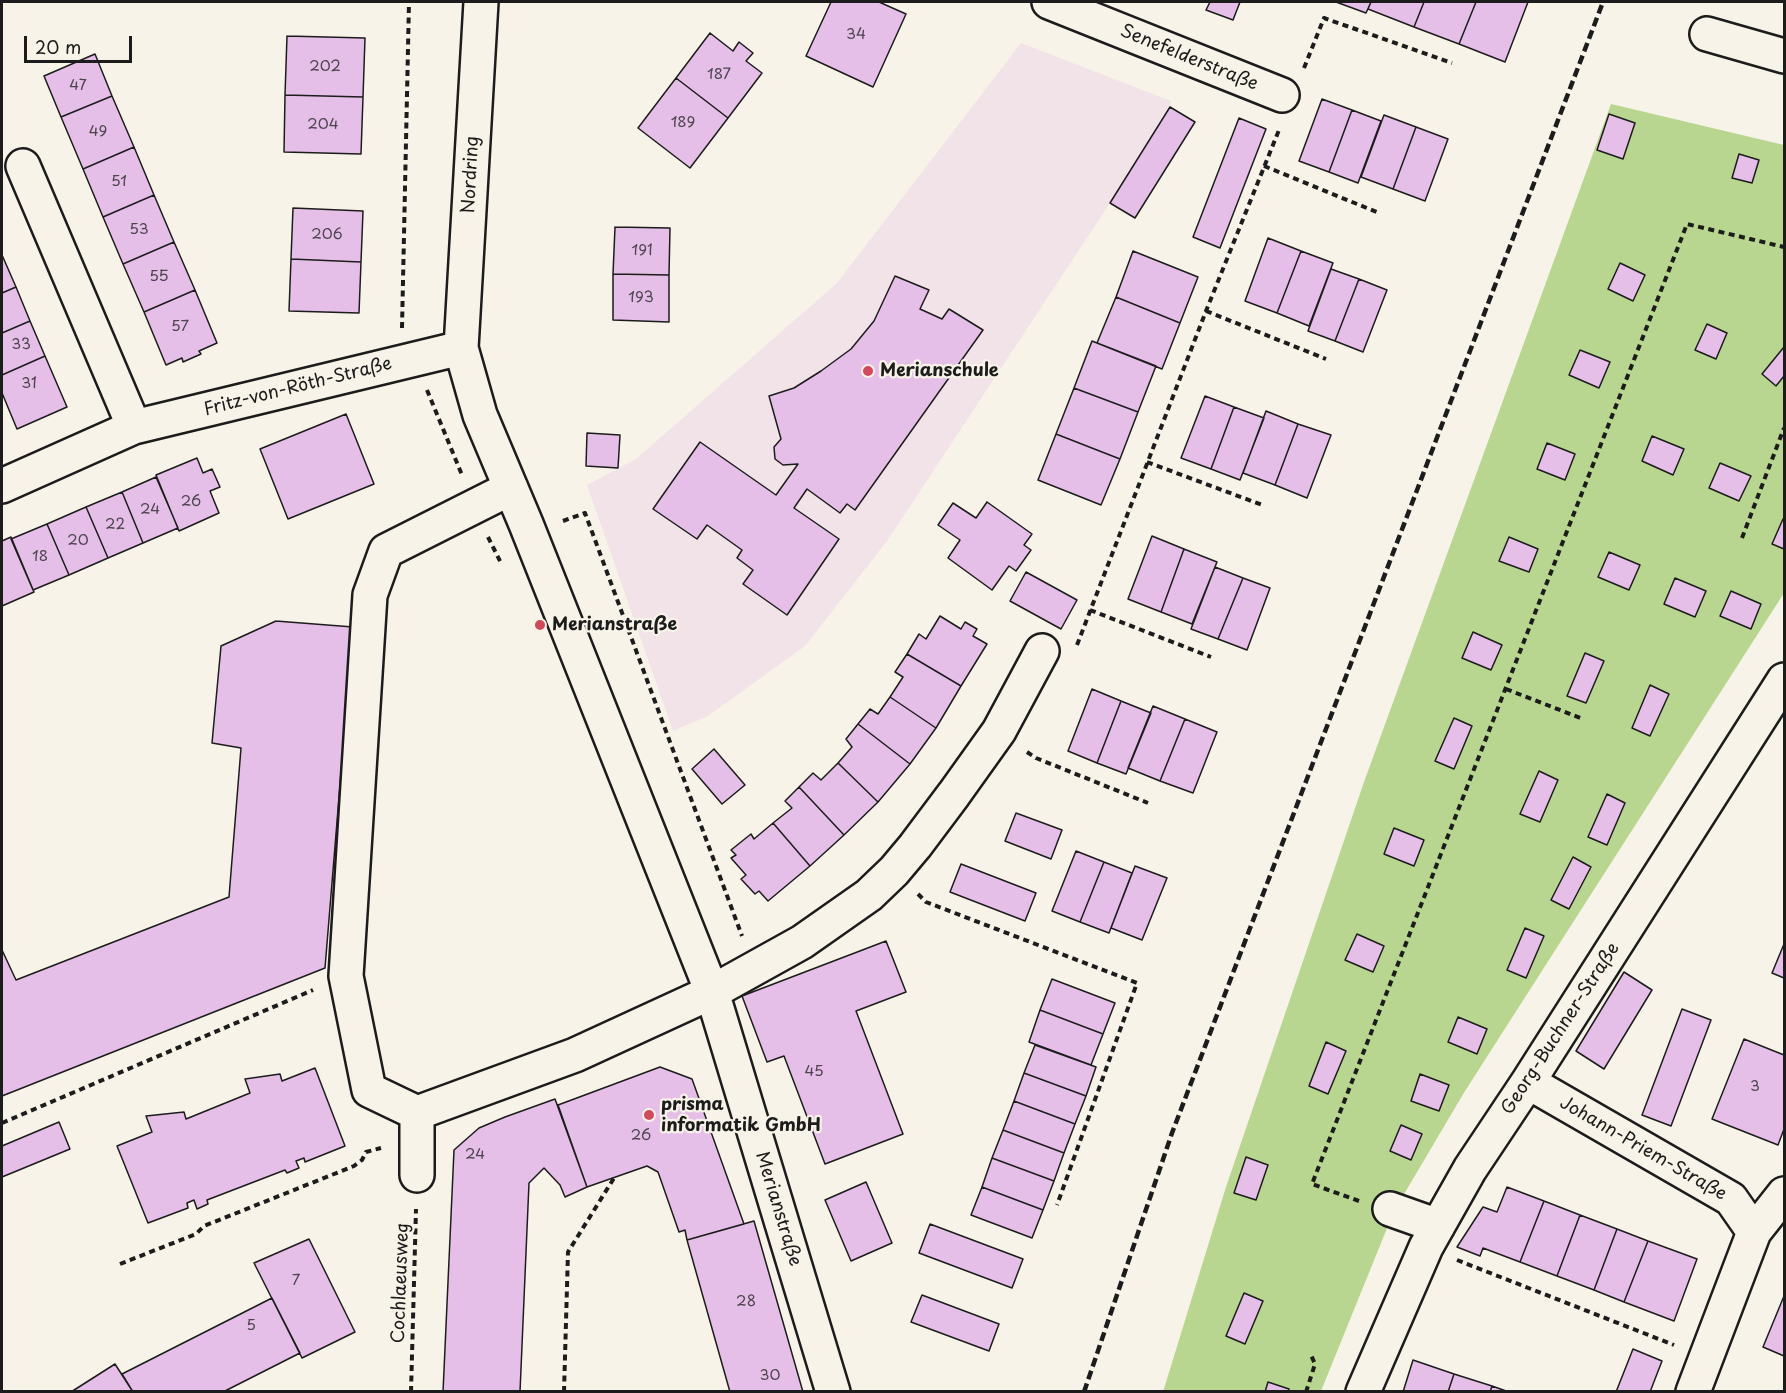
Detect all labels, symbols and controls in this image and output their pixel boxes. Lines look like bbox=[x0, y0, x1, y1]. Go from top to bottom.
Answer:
street label: Senefelderstraße bbox=[1117, 20, 1261, 96]
scale bar bbox=[27, 24, 135, 62]
house number: 34 bbox=[846, 26, 866, 44]
text: 20 m bbox=[35, 33, 81, 60]
house number: 202 bbox=[309, 58, 341, 76]
house number: 187 bbox=[707, 66, 731, 84]
house number: 47 bbox=[69, 77, 87, 95]
house number: 189 bbox=[671, 114, 695, 132]
house number: 204 bbox=[307, 116, 339, 134]
house number: 49 bbox=[89, 123, 107, 141]
street label: Nordring bbox=[458, 136, 484, 214]
house number: 51 bbox=[111, 173, 127, 191]
house number: 53 bbox=[129, 221, 149, 239]
house number: 206 bbox=[311, 226, 343, 244]
house number: 191 bbox=[631, 242, 653, 260]
house number: 55 bbox=[149, 268, 169, 286]
house number: 193 bbox=[628, 289, 654, 307]
house number: 57 bbox=[171, 318, 189, 336]
house number: 33 bbox=[11, 336, 31, 354]
street label: Fritz-von-Röth-Straße bbox=[202, 353, 394, 421]
place label: Merianschule bbox=[880, 360, 999, 382]
marker: Merianschule bbox=[861, 364, 875, 378]
house number: 31 bbox=[21, 375, 37, 393]
house number: 26 bbox=[181, 493, 201, 511]
house number: 24 bbox=[140, 501, 160, 519]
house number: 22 bbox=[105, 516, 125, 534]
house number: 20 bbox=[67, 532, 89, 550]
house number: 18 bbox=[32, 548, 48, 566]
place label: Merianstraße bbox=[552, 614, 677, 636]
marker: Merianstraße bbox=[533, 618, 547, 632]
street label: Georg-Buchner-Straße bbox=[1497, 939, 1625, 1119]
house number: 45 bbox=[804, 1063, 824, 1081]
house number: 3 bbox=[1750, 1078, 1760, 1096]
street label: Johann-Priem-Straße bbox=[1556, 1092, 1730, 1206]
place label: prisma informatik GmbH bbox=[661, 1094, 821, 1136]
marker: prisma informatik GmbH bbox=[642, 1108, 656, 1122]
house number: 26 bbox=[631, 1127, 651, 1145]
house number: 24 bbox=[465, 1146, 485, 1164]
street label: Merianstraße bbox=[750, 1149, 806, 1269]
street label: Cochlaeusweg bbox=[388, 1222, 414, 1344]
house number: 7 bbox=[292, 1272, 300, 1290]
house number: 28 bbox=[736, 1293, 756, 1311]
house number: 5 bbox=[246, 1317, 256, 1335]
house number: 30 bbox=[760, 1367, 780, 1385]

